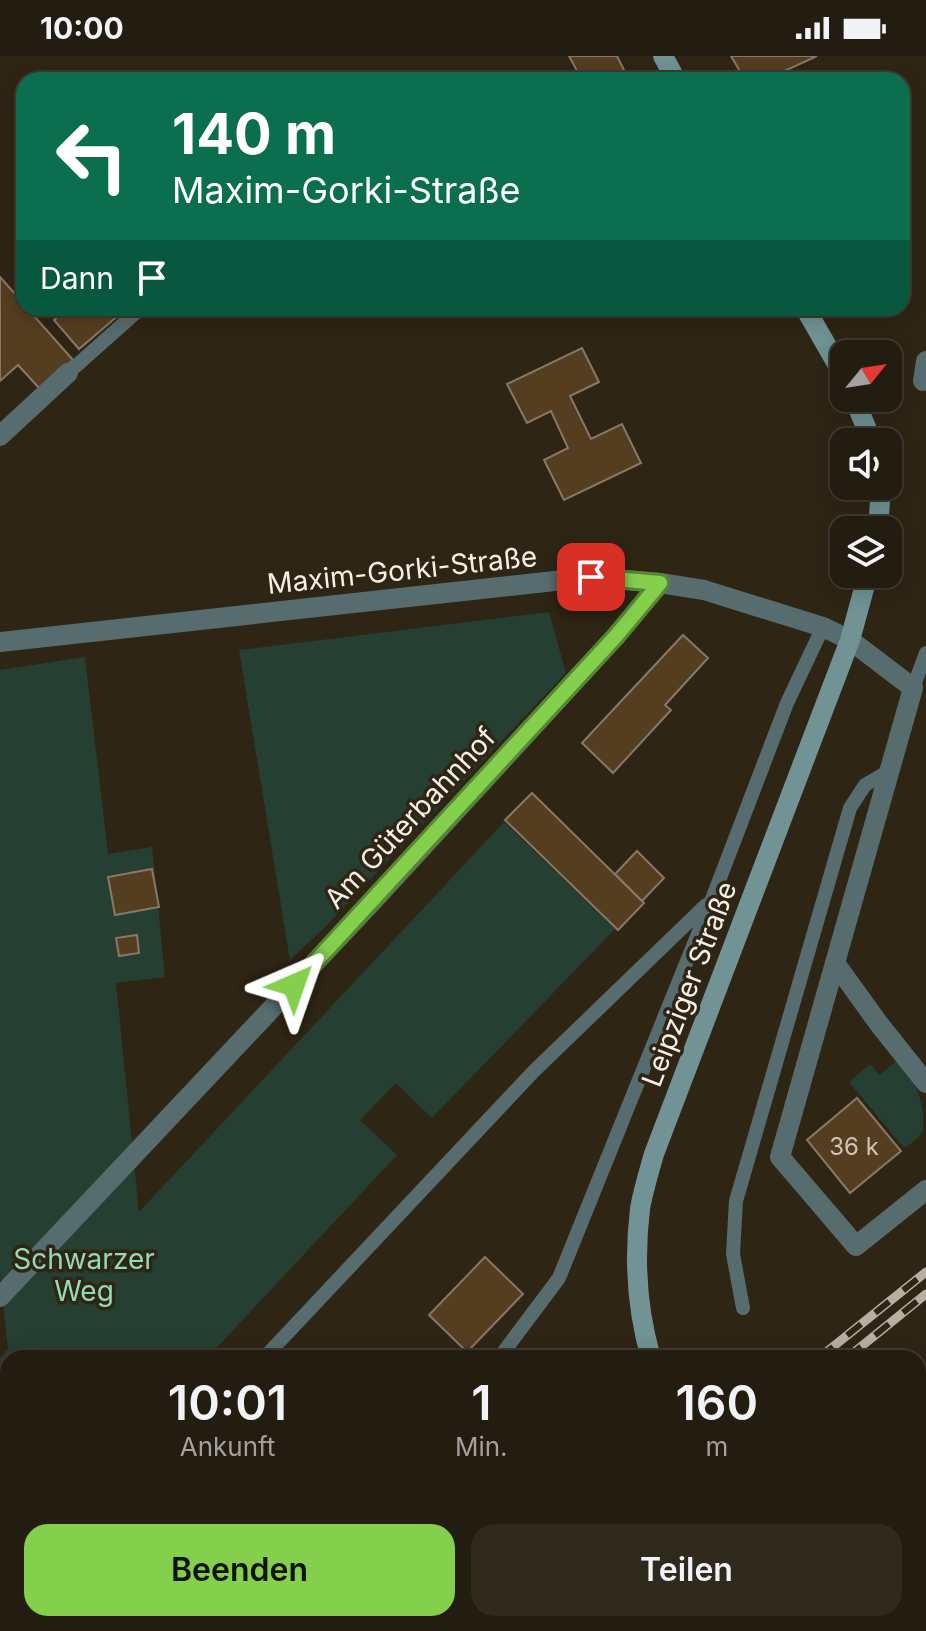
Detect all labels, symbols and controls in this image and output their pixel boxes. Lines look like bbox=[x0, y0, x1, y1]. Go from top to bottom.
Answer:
text: 10:00 bbox=[40, 10, 124, 46]
text: 140 m bbox=[172, 100, 336, 168]
icon: left bbox=[40, 104, 144, 208]
text: Maxim-Gorki-Straße bbox=[172, 168, 521, 212]
icon: arrive bbox=[130, 256, 174, 300]
text: Dann bbox=[40, 260, 114, 296]
north arrow bbox=[830, 340, 902, 412]
map controls bbox=[830, 340, 902, 588]
button: sound bbox=[830, 428, 902, 500]
button: layers bbox=[830, 516, 902, 588]
street label: Maxim-Gorki-Straße bbox=[265, 539, 539, 601]
pin bbox=[557, 543, 625, 611]
icon: arrive bbox=[569, 555, 613, 599]
street label: Am Güterbahnhof bbox=[317, 720, 503, 916]
street label: Leipziger Straße bbox=[634, 877, 744, 1091]
position arrow bbox=[252, 943, 336, 1027]
house number: 36 k bbox=[829, 1132, 879, 1161]
park label: Schwarzer Weg bbox=[13, 1242, 155, 1308]
text: 10:01 bbox=[168, 1373, 287, 1432]
text: 1 bbox=[471, 1373, 491, 1432]
text: 160 bbox=[675, 1373, 758, 1432]
text: Ankunft bbox=[180, 1431, 275, 1462]
text: Min. bbox=[455, 1431, 508, 1462]
text: m bbox=[705, 1431, 728, 1462]
button: Beenden bbox=[24, 1524, 455, 1616]
button: Teilen bbox=[471, 1524, 902, 1616]

